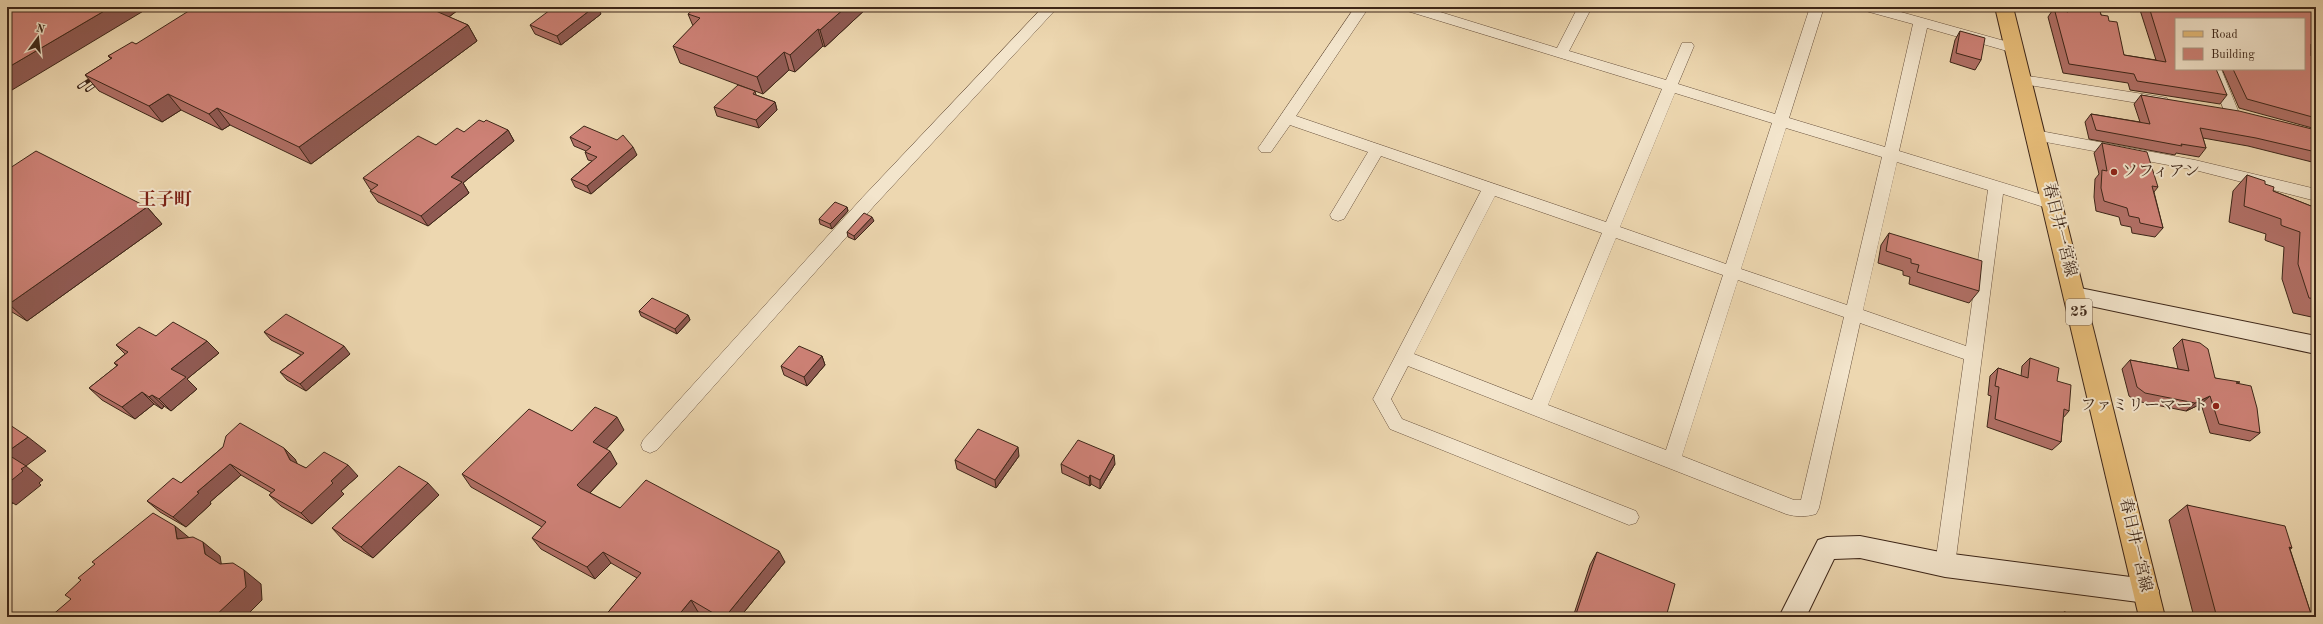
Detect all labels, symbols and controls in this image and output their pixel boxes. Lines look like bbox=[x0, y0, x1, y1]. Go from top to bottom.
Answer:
north arrow bbox=[18, 18, 58, 58]
legend bbox=[2175, 18, 2305, 70]
text: N bbox=[35, 23, 46, 36]
text: Road bbox=[2211, 29, 2238, 41]
text: Building bbox=[2211, 49, 2255, 61]
place label: ソフィアン bbox=[2122, 164, 2200, 180]
marker: ソフィアン bbox=[2109, 167, 2119, 177]
street label: 春日井一宮線 bbox=[2040, 181, 2080, 279]
district label: 王子町 bbox=[138, 189, 192, 209]
road number: 25 bbox=[2066, 299, 2092, 325]
place label: ファミリーマート bbox=[2080, 397, 2208, 414]
marker: ファミリーマート bbox=[2211, 401, 2221, 411]
street label: 春日井一宮線 bbox=[2116, 496, 2156, 594]

